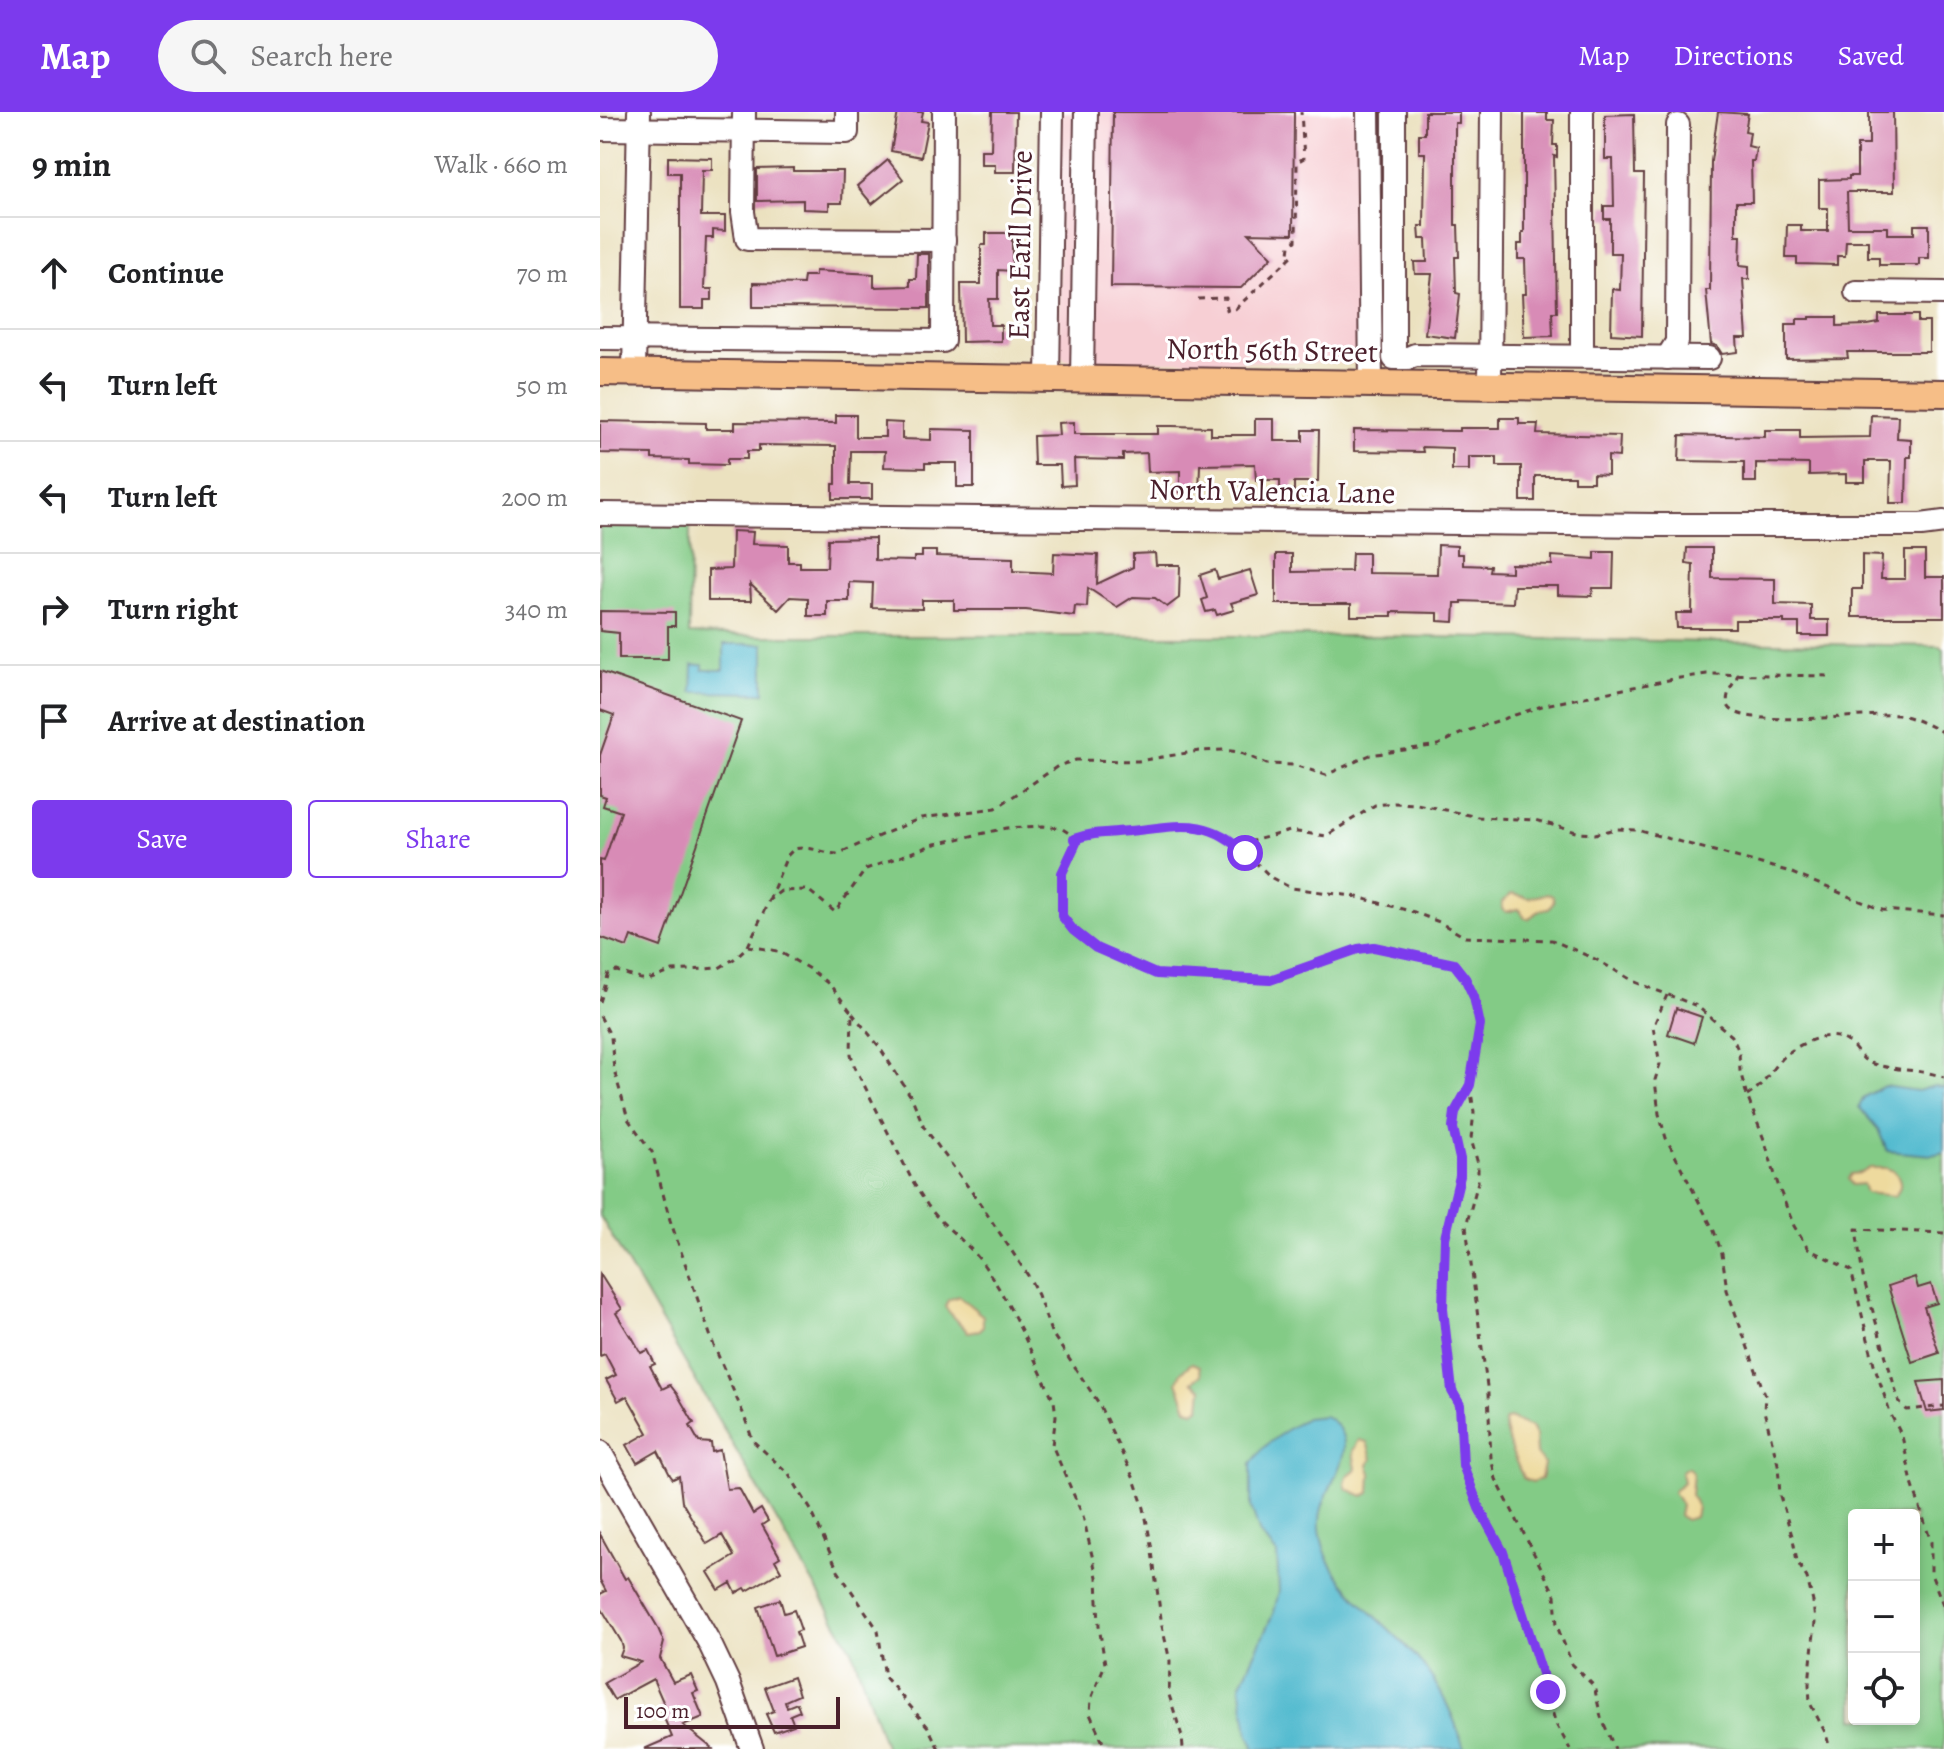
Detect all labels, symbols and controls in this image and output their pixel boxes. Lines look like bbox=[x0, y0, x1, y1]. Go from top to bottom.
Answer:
search box bbox=[158, 20, 718, 92]
text: Map bbox=[40, 30, 110, 82]
icon: search bbox=[186, 34, 230, 78]
text: Search here bbox=[250, 36, 393, 76]
text: Map bbox=[1578, 37, 1629, 75]
text: Directions bbox=[1673, 37, 1794, 75]
text: Saved bbox=[1838, 37, 1904, 75]
text: 9 min bbox=[32, 141, 111, 188]
text: Walk · 660 m bbox=[434, 147, 568, 182]
street label: East Earll Drive bbox=[998, 150, 1042, 340]
icon: ahead bbox=[32, 251, 76, 295]
text: Continue bbox=[108, 253, 224, 293]
text: 70 m bbox=[516, 256, 568, 291]
street label: North 56th Street bbox=[1166, 328, 1378, 372]
icon: left bbox=[32, 363, 76, 407]
text: Turn left bbox=[108, 365, 217, 405]
text: 50 m bbox=[516, 368, 568, 403]
street label: North Valencia Lane bbox=[1148, 469, 1396, 513]
icon: left bbox=[32, 475, 76, 519]
text: Turn left bbox=[108, 477, 217, 517]
text: 200 m bbox=[501, 480, 568, 515]
icon: right bbox=[32, 587, 76, 631]
text: Turn right bbox=[108, 589, 238, 629]
text: 340 m bbox=[505, 592, 568, 627]
icon: arrive bbox=[32, 699, 76, 743]
text: Arrive at destination bbox=[108, 701, 365, 741]
button: Save bbox=[32, 800, 292, 878]
button: Share bbox=[308, 800, 568, 878]
route start bbox=[1227, 835, 1263, 871]
map controls bbox=[1848, 1509, 1920, 1725]
button: + bbox=[1848, 1509, 1920, 1581]
button: − bbox=[1848, 1581, 1920, 1653]
button: locate bbox=[1848, 1653, 1920, 1725]
route end bbox=[1530, 1674, 1566, 1710]
scale bar bbox=[624, 1693, 840, 1729]
text: 100 m bbox=[636, 1696, 690, 1726]

